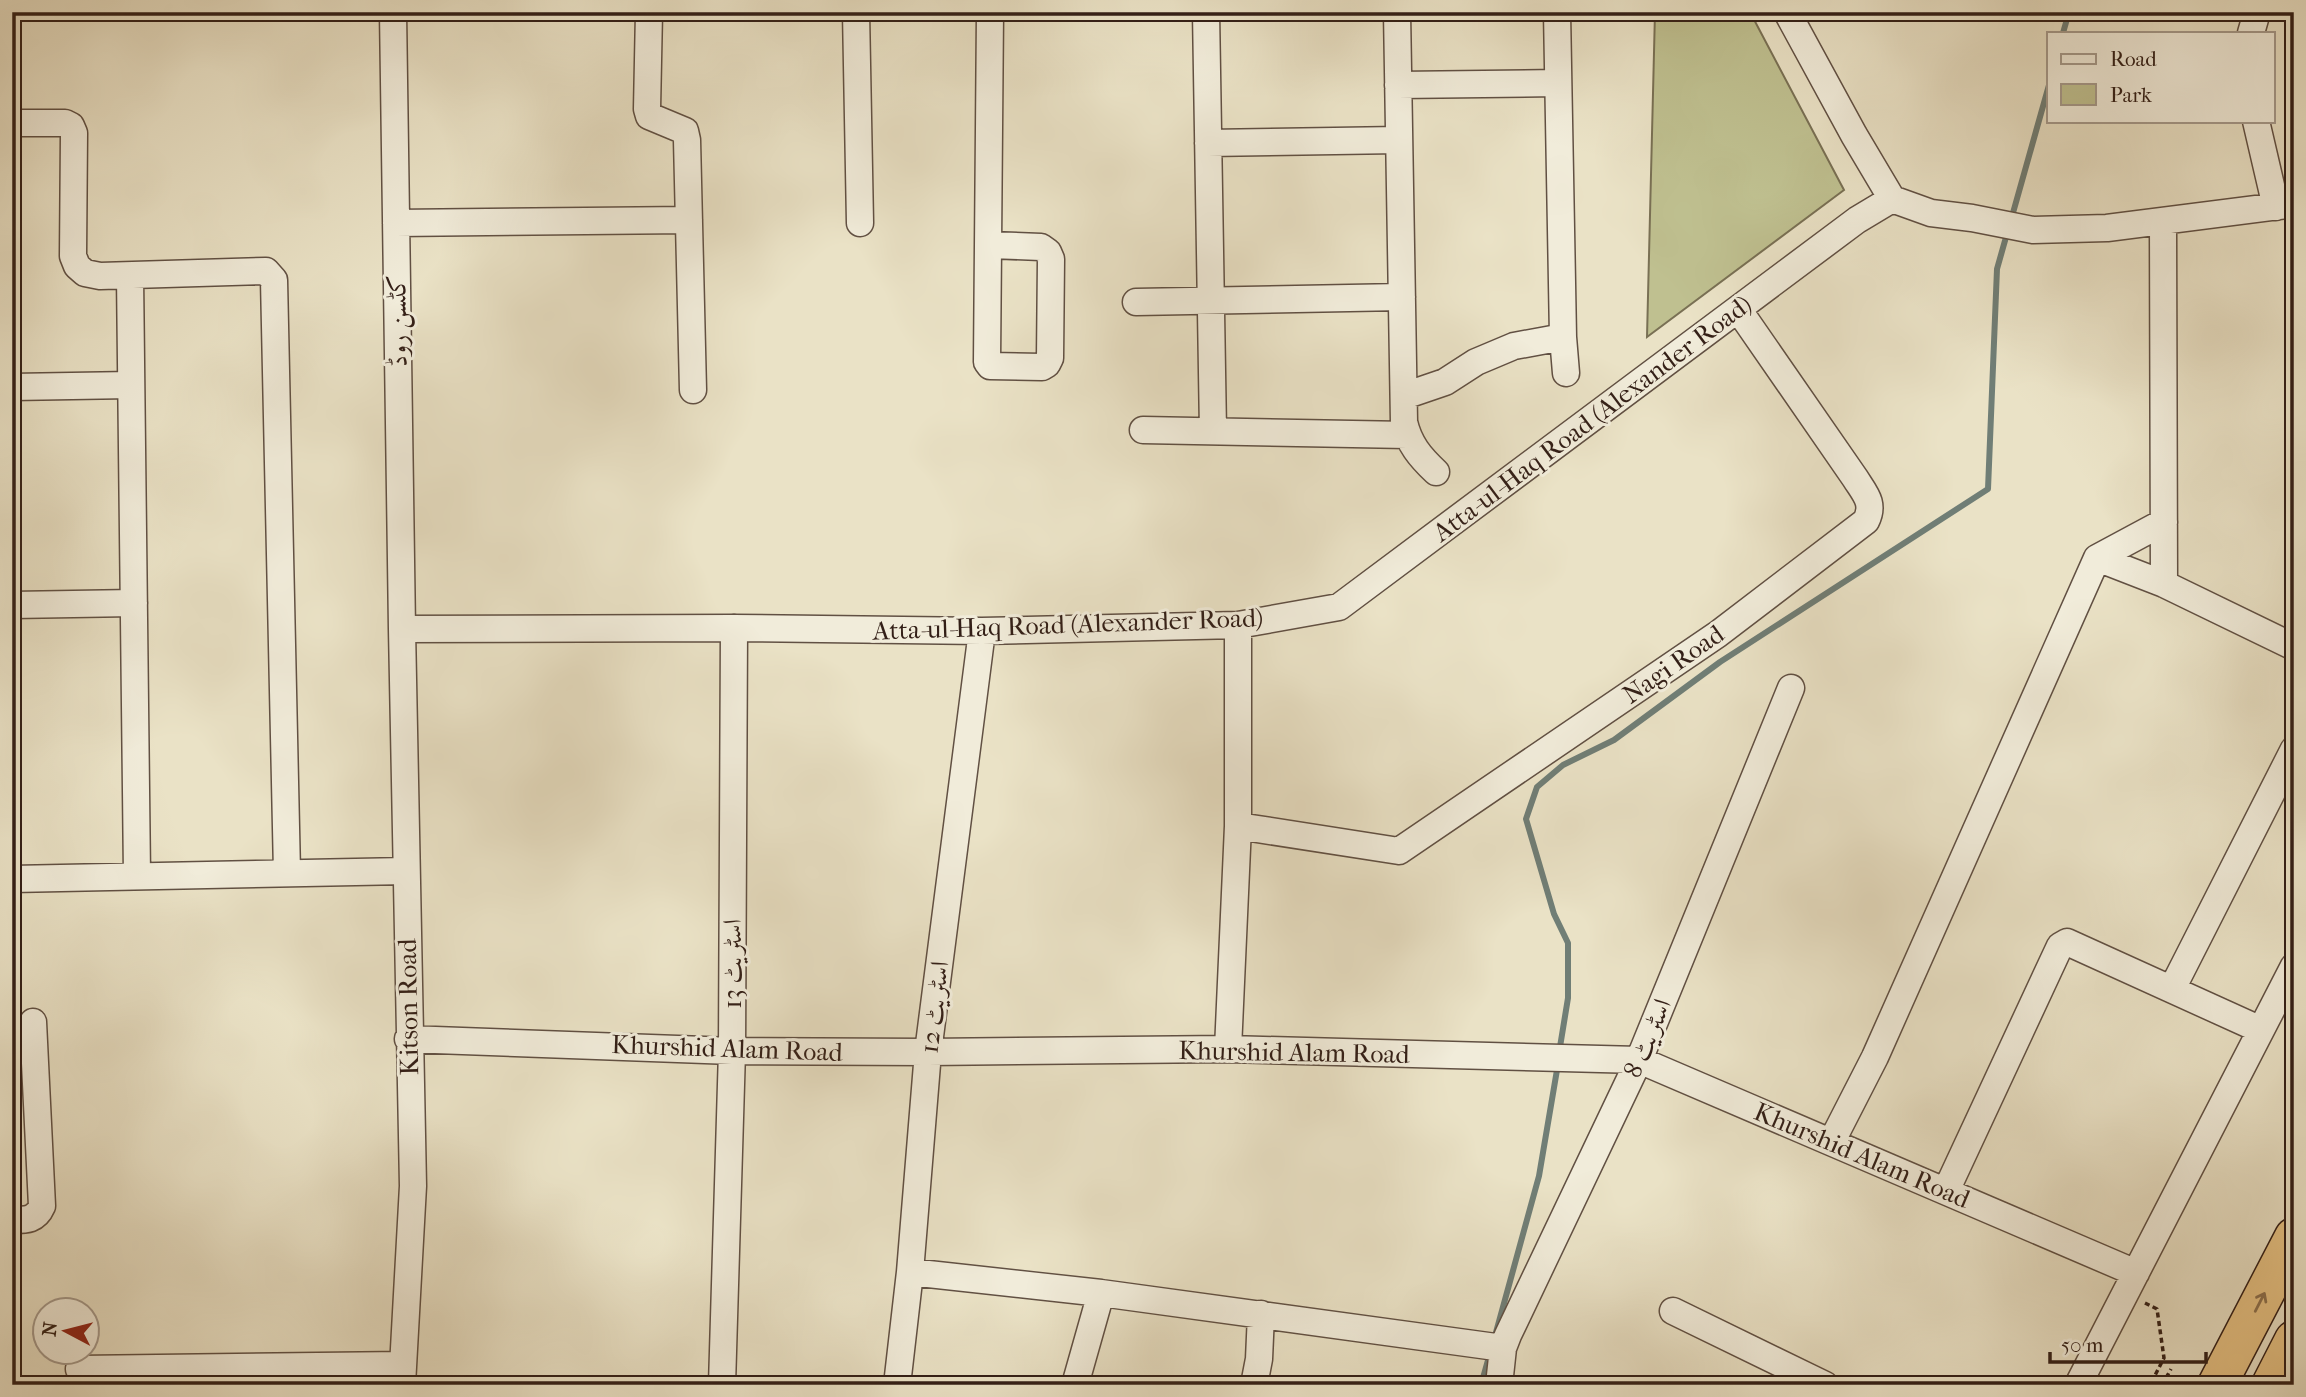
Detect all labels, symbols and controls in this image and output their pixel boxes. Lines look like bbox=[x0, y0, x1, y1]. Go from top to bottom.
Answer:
legend bbox=[2047, 32, 2274, 122]
text: Road bbox=[2110, 47, 2157, 71]
text: Park bbox=[2110, 83, 2152, 107]
street label: کٹسن روڈ bbox=[381, 275, 416, 367]
street label: Atta-ul-Haq Road (Alexander Road) bbox=[1426, 288, 1758, 549]
street label: Atta-ul-Haq Road (Alexander Road) bbox=[871, 602, 1264, 647]
street label: Nagi Road bbox=[1617, 618, 1731, 710]
street label: اسٹریٹ 13 bbox=[717, 919, 749, 1009]
street label: Kitson Road bbox=[392, 937, 425, 1076]
street label: اسٹریٹ 12 bbox=[913, 959, 957, 1055]
street label: اسٹریٹ 8 bbox=[1617, 994, 1679, 1083]
street label: Khurshid Alam Road bbox=[611, 1029, 844, 1068]
street label: Khurshid Alam Road bbox=[1178, 1035, 1411, 1070]
street label: Khurshid Alam Road bbox=[1749, 1096, 1975, 1215]
one-way arrow bbox=[2253, 1293, 2267, 1313]
north arrow bbox=[32, 1296, 102, 1366]
text: N bbox=[38, 1320, 62, 1338]
scale bar bbox=[2050, 1320, 2206, 1364]
text: 50 m bbox=[2061, 1333, 2104, 1357]

